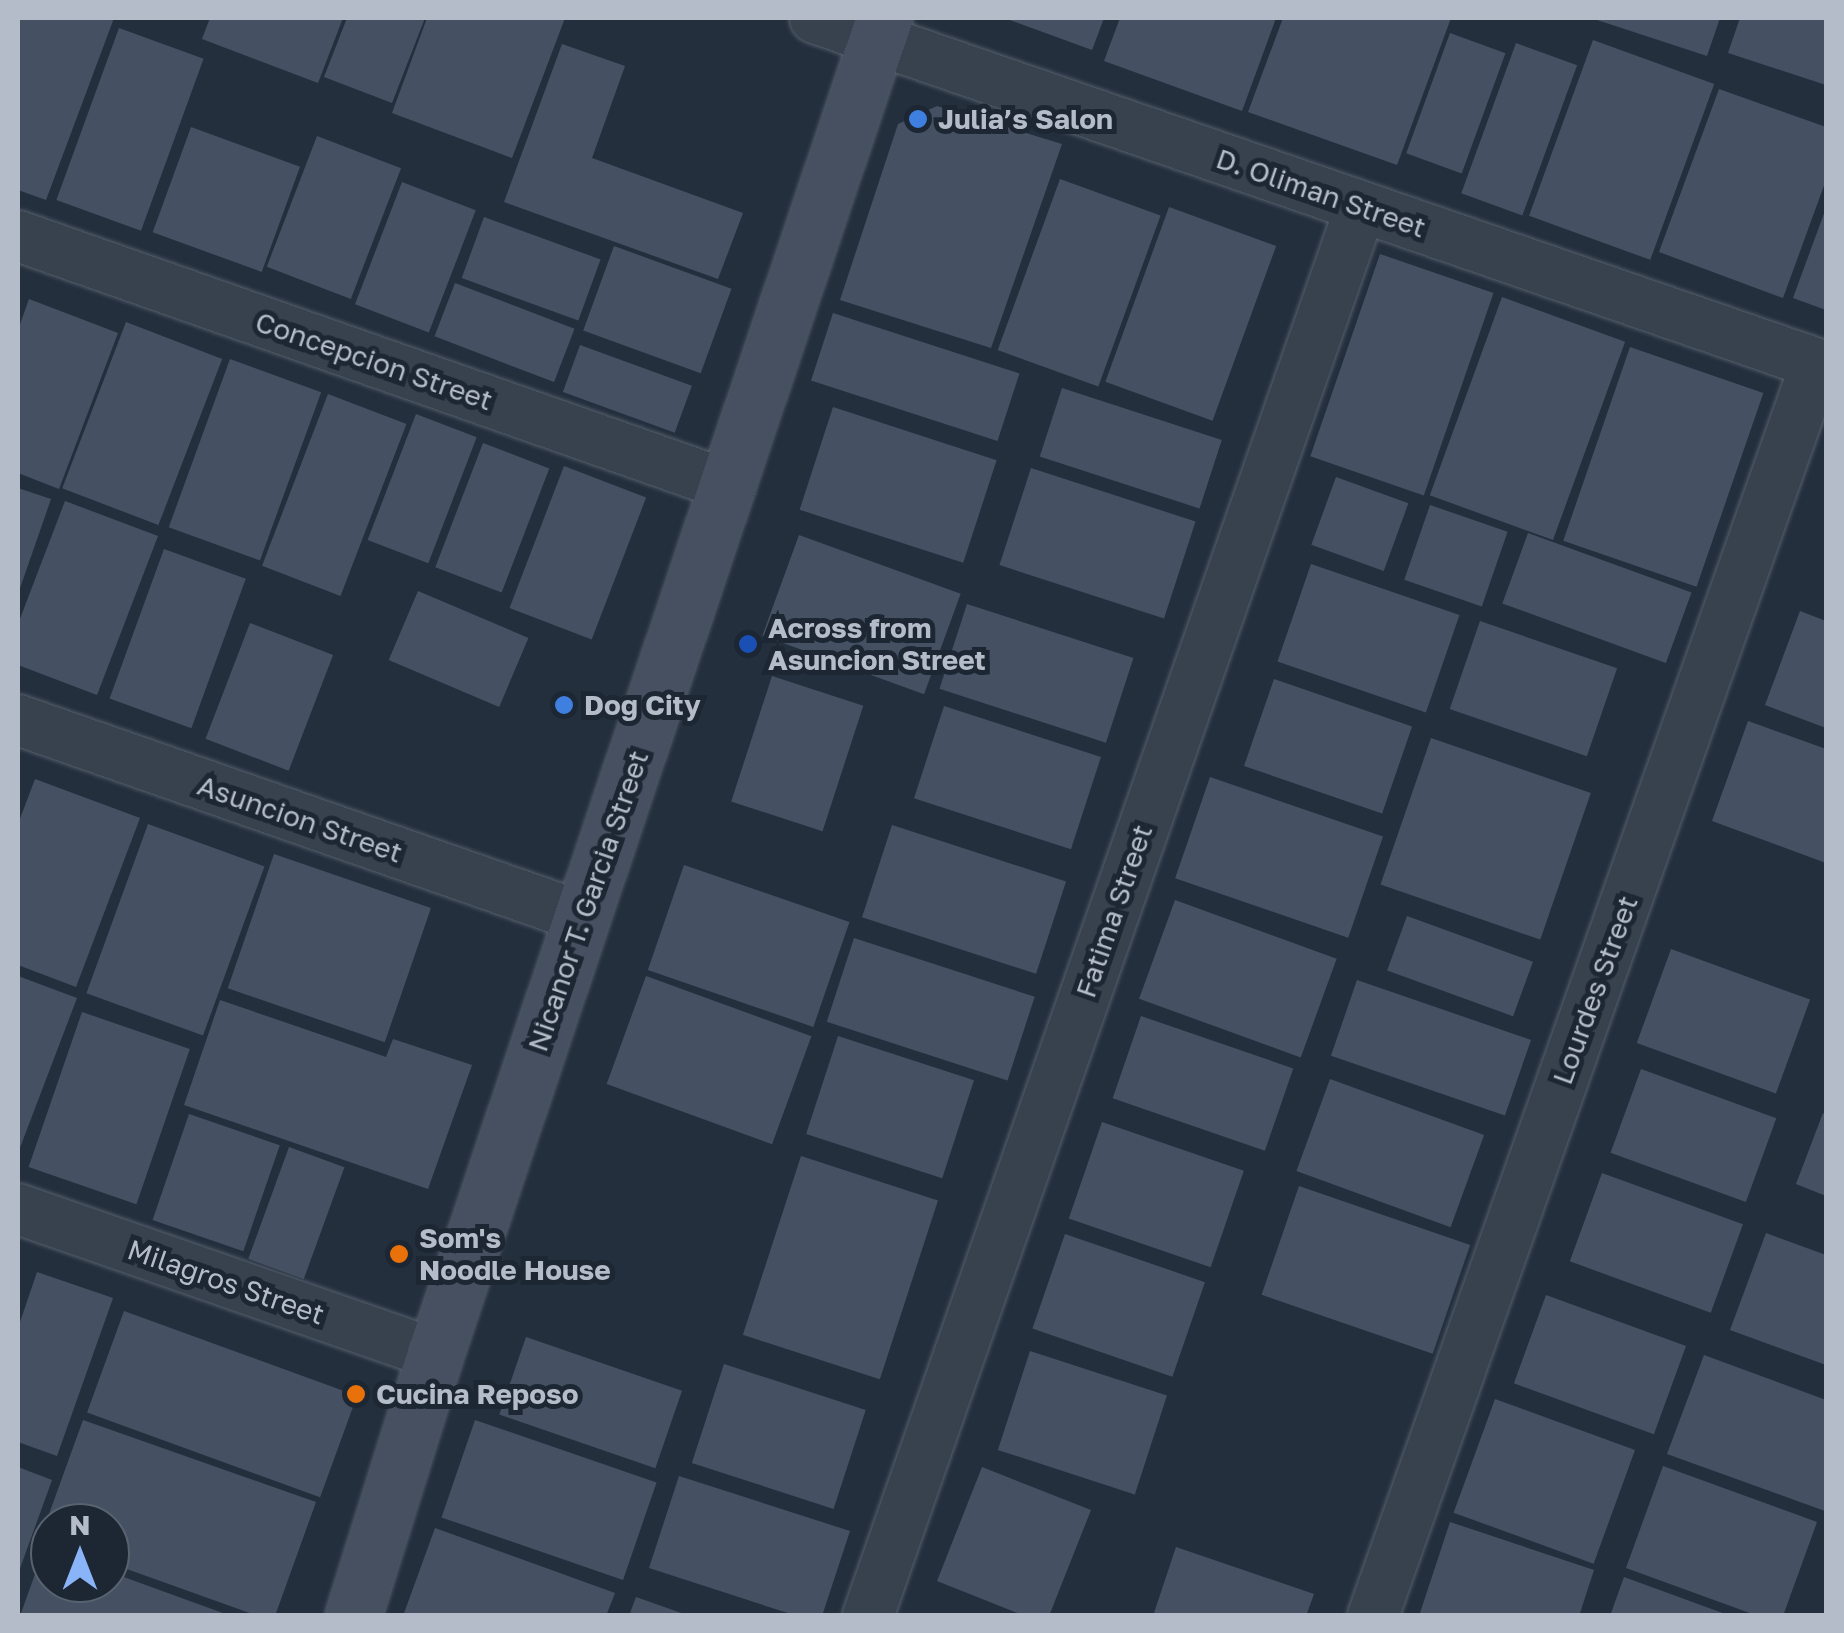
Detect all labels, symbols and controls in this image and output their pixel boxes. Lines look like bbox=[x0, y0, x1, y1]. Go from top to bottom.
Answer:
place label: Julia’s Salon bbox=[938, 102, 1113, 136]
marker: Julia’s Salon bbox=[907, 108, 929, 130]
street label: D. Oliman Street bbox=[1212, 141, 1430, 245]
street label: Concepcion Street bbox=[251, 305, 497, 417]
place label: Across from Asuncion Street bbox=[768, 611, 986, 677]
marker: Across from Asuncion Street bbox=[737, 633, 759, 655]
place label: Dog City bbox=[584, 688, 701, 722]
marker: Dog City bbox=[553, 694, 575, 716]
street label: Nicanor T. Garcia Street bbox=[521, 746, 655, 1056]
street label: Asuncion Street bbox=[193, 768, 407, 870]
street label: Fatima Street bbox=[1069, 820, 1159, 1002]
street label: Lourdes Street bbox=[1545, 891, 1645, 1089]
place label: Som's Noodle House bbox=[419, 1221, 611, 1287]
street label: Milagros Street bbox=[123, 1233, 329, 1331]
marker: Som's Noodle House bbox=[388, 1243, 410, 1265]
place label: Cucina Reposo bbox=[376, 1377, 579, 1411]
marker: Cucina Reposo bbox=[345, 1383, 367, 1405]
north arrow bbox=[30, 1503, 130, 1603]
text: N bbox=[69, 1508, 91, 1541]

